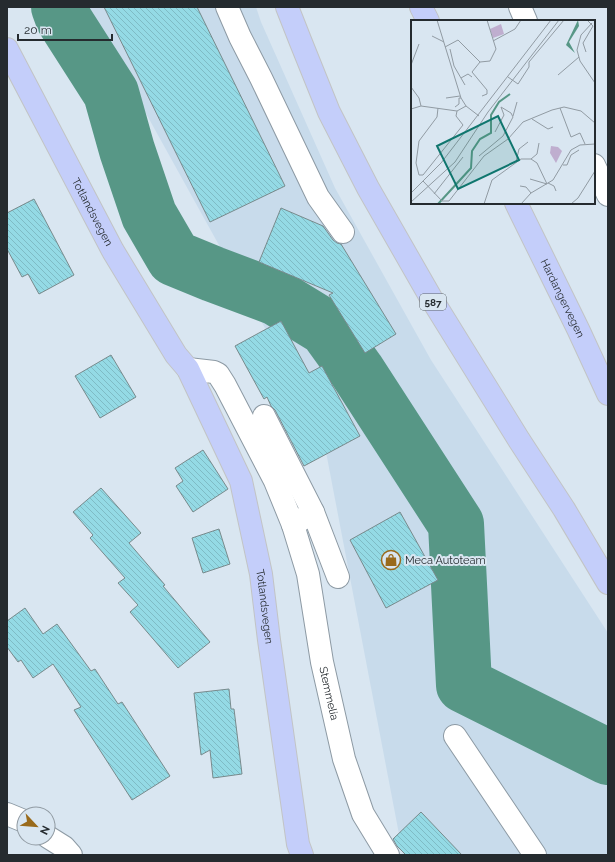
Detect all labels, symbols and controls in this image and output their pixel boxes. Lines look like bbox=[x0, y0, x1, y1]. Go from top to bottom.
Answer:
scale bar bbox=[18, 16, 112, 42]
inset map bbox=[411, 20, 595, 204]
text: 20 m bbox=[24, 23, 52, 37]
street label: Totlandsvegen bbox=[69, 176, 115, 248]
street label: Hardangervegen bbox=[538, 257, 587, 340]
road number: 587 bbox=[420, 294, 446, 310]
shop icon: Meca Autoteam bbox=[380, 549, 402, 571]
place label: Meca Autoteam bbox=[405, 554, 486, 567]
street label: Totlandsvegen bbox=[253, 568, 275, 645]
street label: Stemmelia bbox=[316, 665, 341, 722]
north arrow bbox=[16, 806, 56, 846]
text: N bbox=[37, 824, 52, 837]

